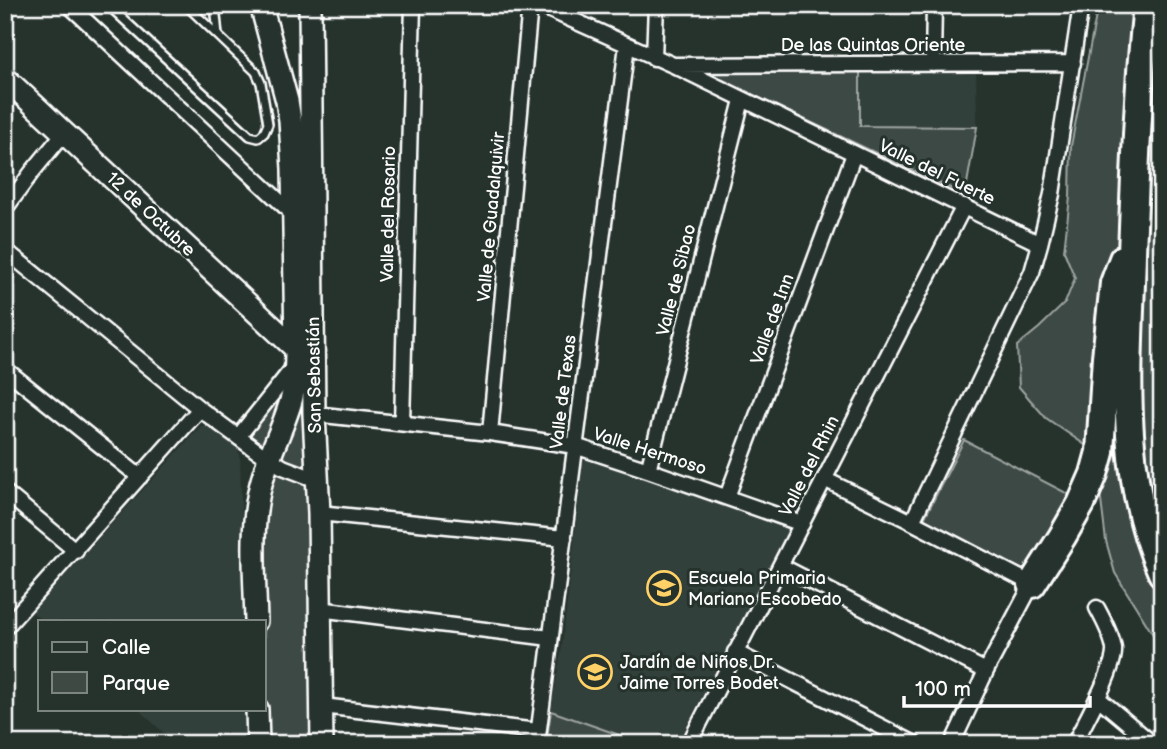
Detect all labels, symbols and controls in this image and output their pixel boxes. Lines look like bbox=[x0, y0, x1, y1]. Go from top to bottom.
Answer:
street label: De las Quintas Oriente bbox=[781, 35, 966, 56]
street label: Valle de Guadalquivir bbox=[474, 131, 509, 303]
street label: Valle del Fuerte bbox=[875, 135, 999, 210]
street label: Valle del Rosario bbox=[377, 146, 400, 282]
street label: 12 de Octubre bbox=[102, 168, 200, 261]
street label: Valle de Sibao bbox=[652, 222, 701, 338]
street label: Valle de Inn bbox=[746, 271, 799, 367]
street label: San Sebastián bbox=[303, 317, 326, 433]
street label: Valle de Texas bbox=[546, 334, 581, 450]
street label: Valle del Rhin bbox=[775, 412, 844, 520]
street label: Valle Hermoso bbox=[591, 423, 709, 480]
place label: Escuela Primaria Mariano Escobedo bbox=[688, 568, 842, 610]
school or university icon: Escuela Primaria Mariano Escobedo bbox=[645, 569, 683, 607]
legend bbox=[38, 620, 266, 710]
text: Calle bbox=[102, 635, 151, 660]
place label: Jardín de Niños Dr. Jaime Torres Bodet bbox=[620, 652, 779, 694]
school or university icon: Jardín de Niños Dr. Jaime Torres Bodet bbox=[576, 653, 614, 691]
scale bar bbox=[904, 665, 1090, 709]
text: Parque bbox=[102, 671, 170, 696]
text: 100 m bbox=[915, 677, 971, 702]

